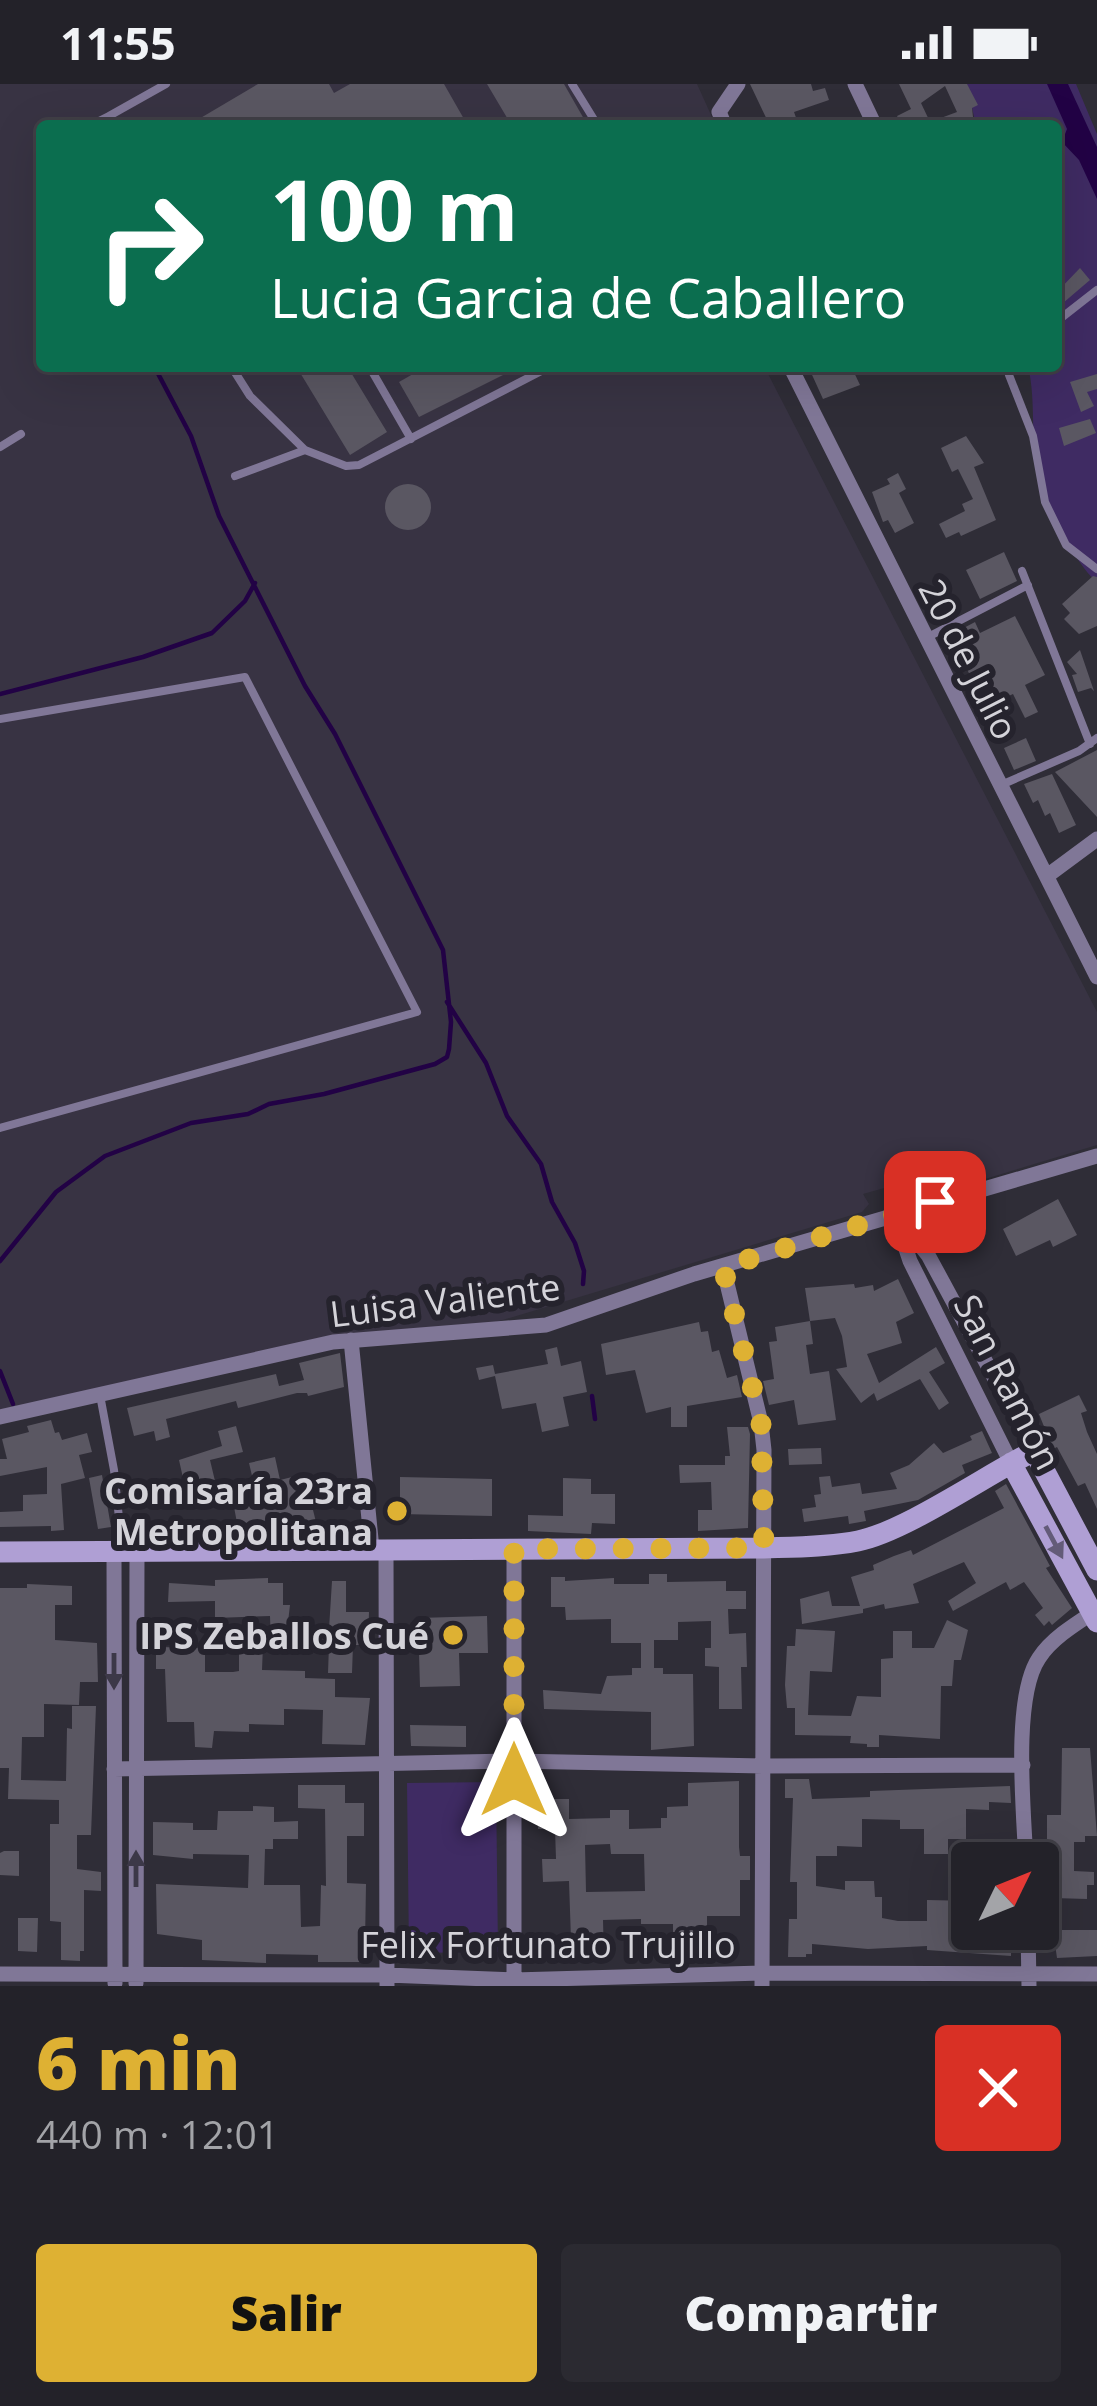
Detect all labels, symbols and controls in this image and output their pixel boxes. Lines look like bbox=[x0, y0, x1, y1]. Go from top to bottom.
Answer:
text: 11:55 bbox=[60, 12, 176, 73]
text: 100 m bbox=[270, 151, 518, 266]
icon: right bbox=[72, 168, 228, 324]
text: Lucia Garcia de Caballero bbox=[270, 260, 906, 334]
street label: 20 de Julio bbox=[908, 570, 1030, 748]
pin bbox=[884, 1151, 986, 1253]
icon: arrive bbox=[902, 1169, 968, 1235]
street label: Luisa Valiente bbox=[327, 1262, 563, 1338]
street label: San Ramón bbox=[943, 1286, 1073, 1478]
place label: Comisaría 23ra Metropolitana bbox=[104, 1466, 373, 1556]
marker: Comisaría 23ra Metropolitana bbox=[384, 1498, 410, 1524]
one-way arrow bbox=[1043, 1525, 1064, 1560]
place label: IPS Zeballos Cué bbox=[139, 1611, 429, 1660]
marker: IPS Zeballos Cué bbox=[440, 1622, 466, 1648]
one-way arrow bbox=[104, 1653, 124, 1691]
position arrow bbox=[451, 1717, 577, 1843]
north arrow bbox=[951, 1842, 1059, 1950]
map controls bbox=[951, 1842, 1059, 1950]
one-way arrow bbox=[126, 1849, 146, 1887]
street label: Felix Fortunato Trujillo bbox=[360, 1920, 736, 1969]
text: 6 min bbox=[36, 2013, 241, 2111]
button: close bbox=[935, 2025, 1061, 2151]
text: 440 m · 12:01 bbox=[36, 2107, 279, 2160]
button: Salir bbox=[36, 2244, 537, 2382]
button: Compartir bbox=[561, 2244, 1061, 2382]

